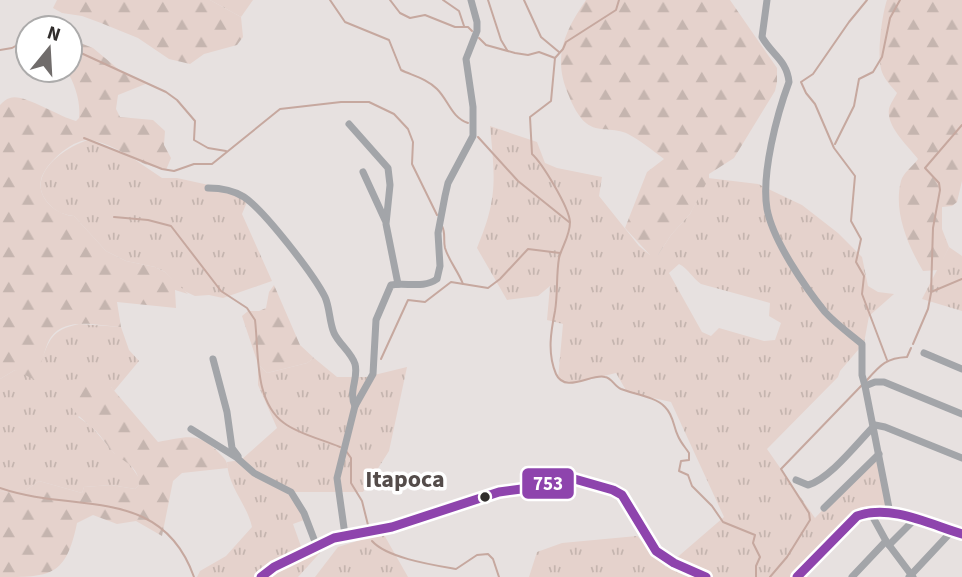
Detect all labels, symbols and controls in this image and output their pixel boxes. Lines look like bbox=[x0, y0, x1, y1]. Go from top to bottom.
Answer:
north arrow bbox=[14, 14, 84, 84]
text: N bbox=[44, 19, 64, 49]
district label: Itapoca bbox=[365, 462, 445, 497]
line badge: 753 bbox=[521, 467, 575, 500]
text: 753 bbox=[533, 471, 563, 498]
unlabelled marker bbox=[478, 490, 492, 504]

